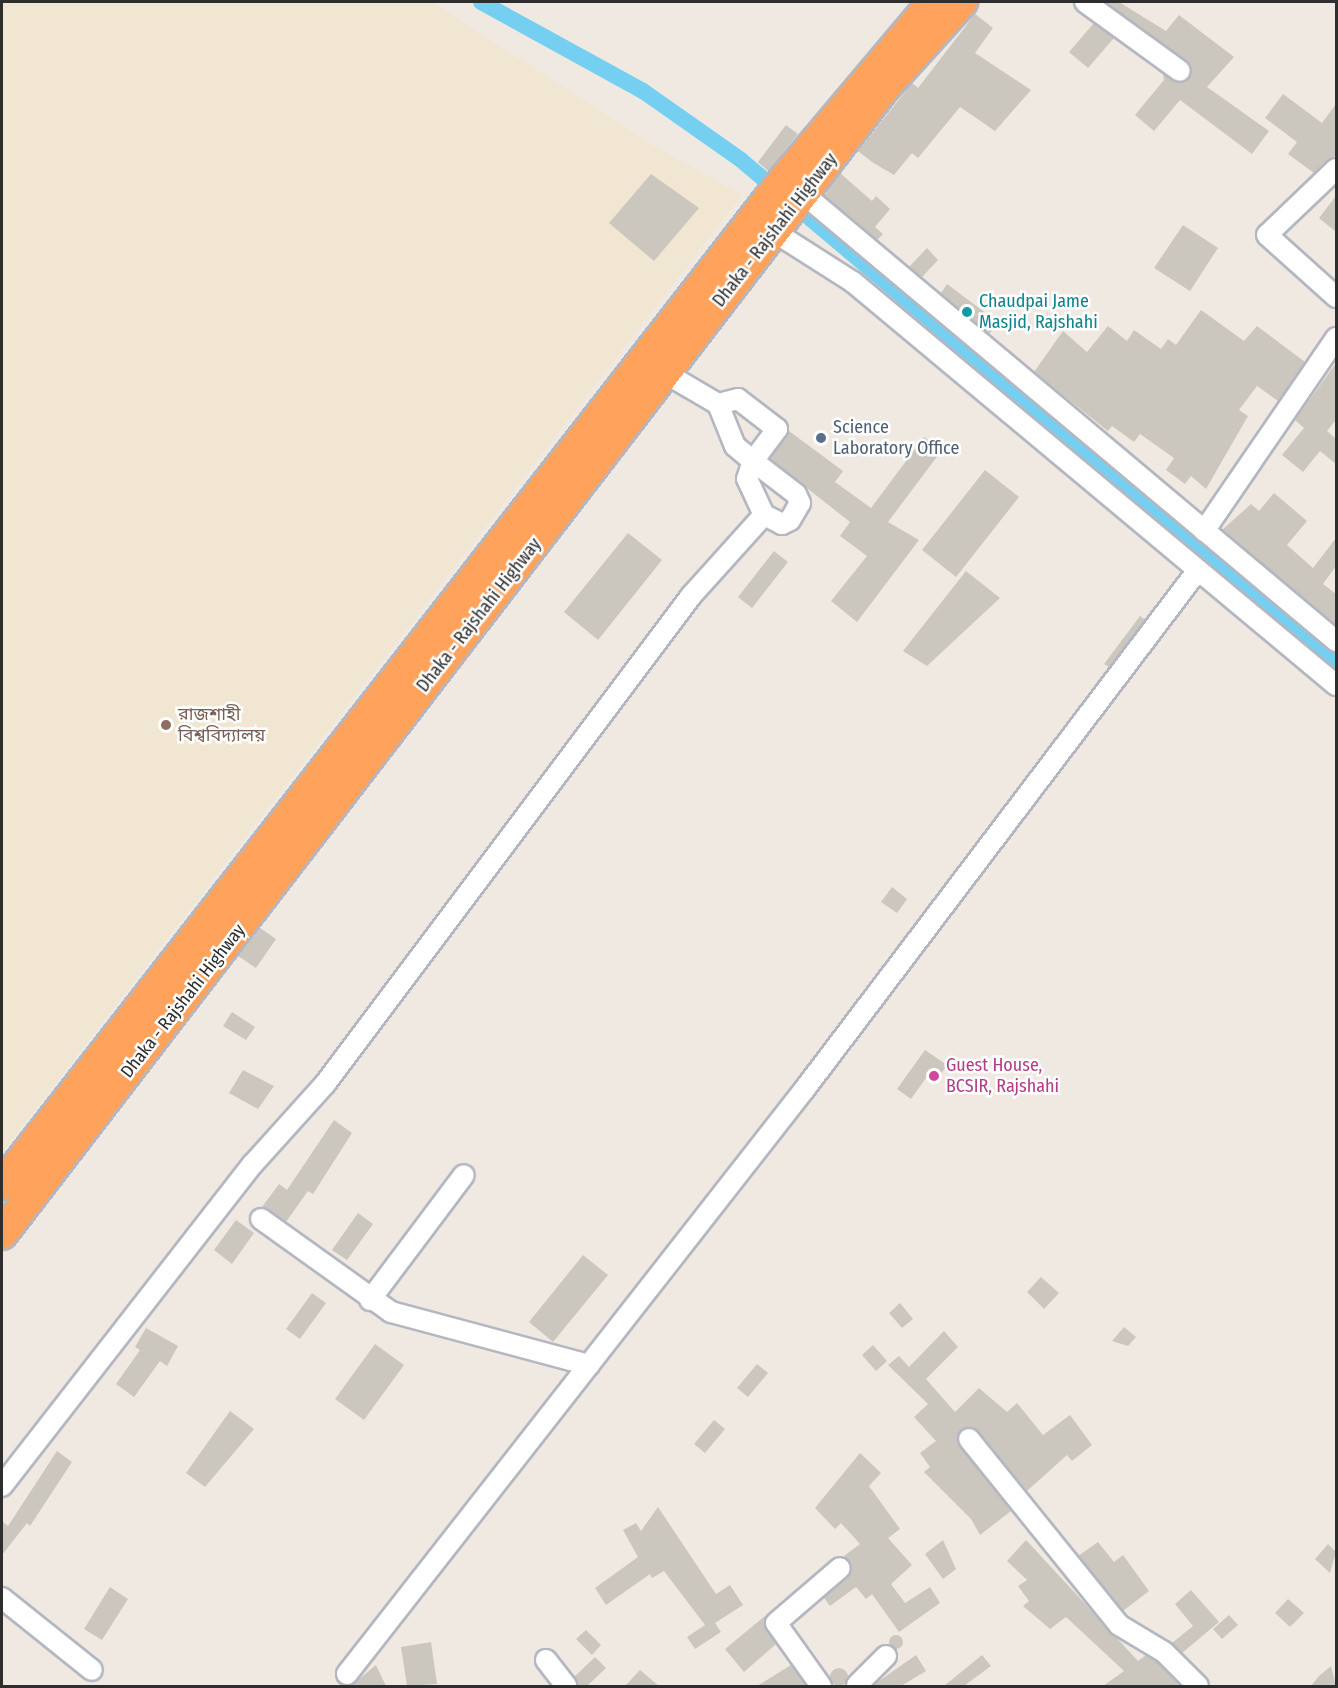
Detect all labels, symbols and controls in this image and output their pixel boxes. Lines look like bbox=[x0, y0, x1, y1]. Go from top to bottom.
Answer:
street label: Dhaka - Rajshahi Highway bbox=[708, 149, 842, 311]
place label: Chaudpai Jame Masjid, Rajshahi bbox=[979, 291, 1098, 334]
marker: Chaudpai Jame Masjid, Rajshahi bbox=[960, 305, 974, 319]
place label: Science Laboratory Office bbox=[833, 417, 959, 460]
marker: Science Laboratory Office bbox=[814, 431, 828, 445]
street label: Dhaka - Rajshahi Highway bbox=[412, 534, 546, 696]
place label: রাজশাহী বিশ্ববিদ্যালয় bbox=[178, 704, 265, 746]
marker: রাজশাহী বিশ্ববিদ্যালয় bbox=[159, 718, 173, 732]
street label: Dhaka - Rajshahi Highway bbox=[116, 920, 250, 1082]
place label: Guest House, BCSIR, Rajshahi bbox=[946, 1055, 1059, 1098]
marker: Guest House, BCSIR, Rajshahi bbox=[927, 1069, 941, 1083]

